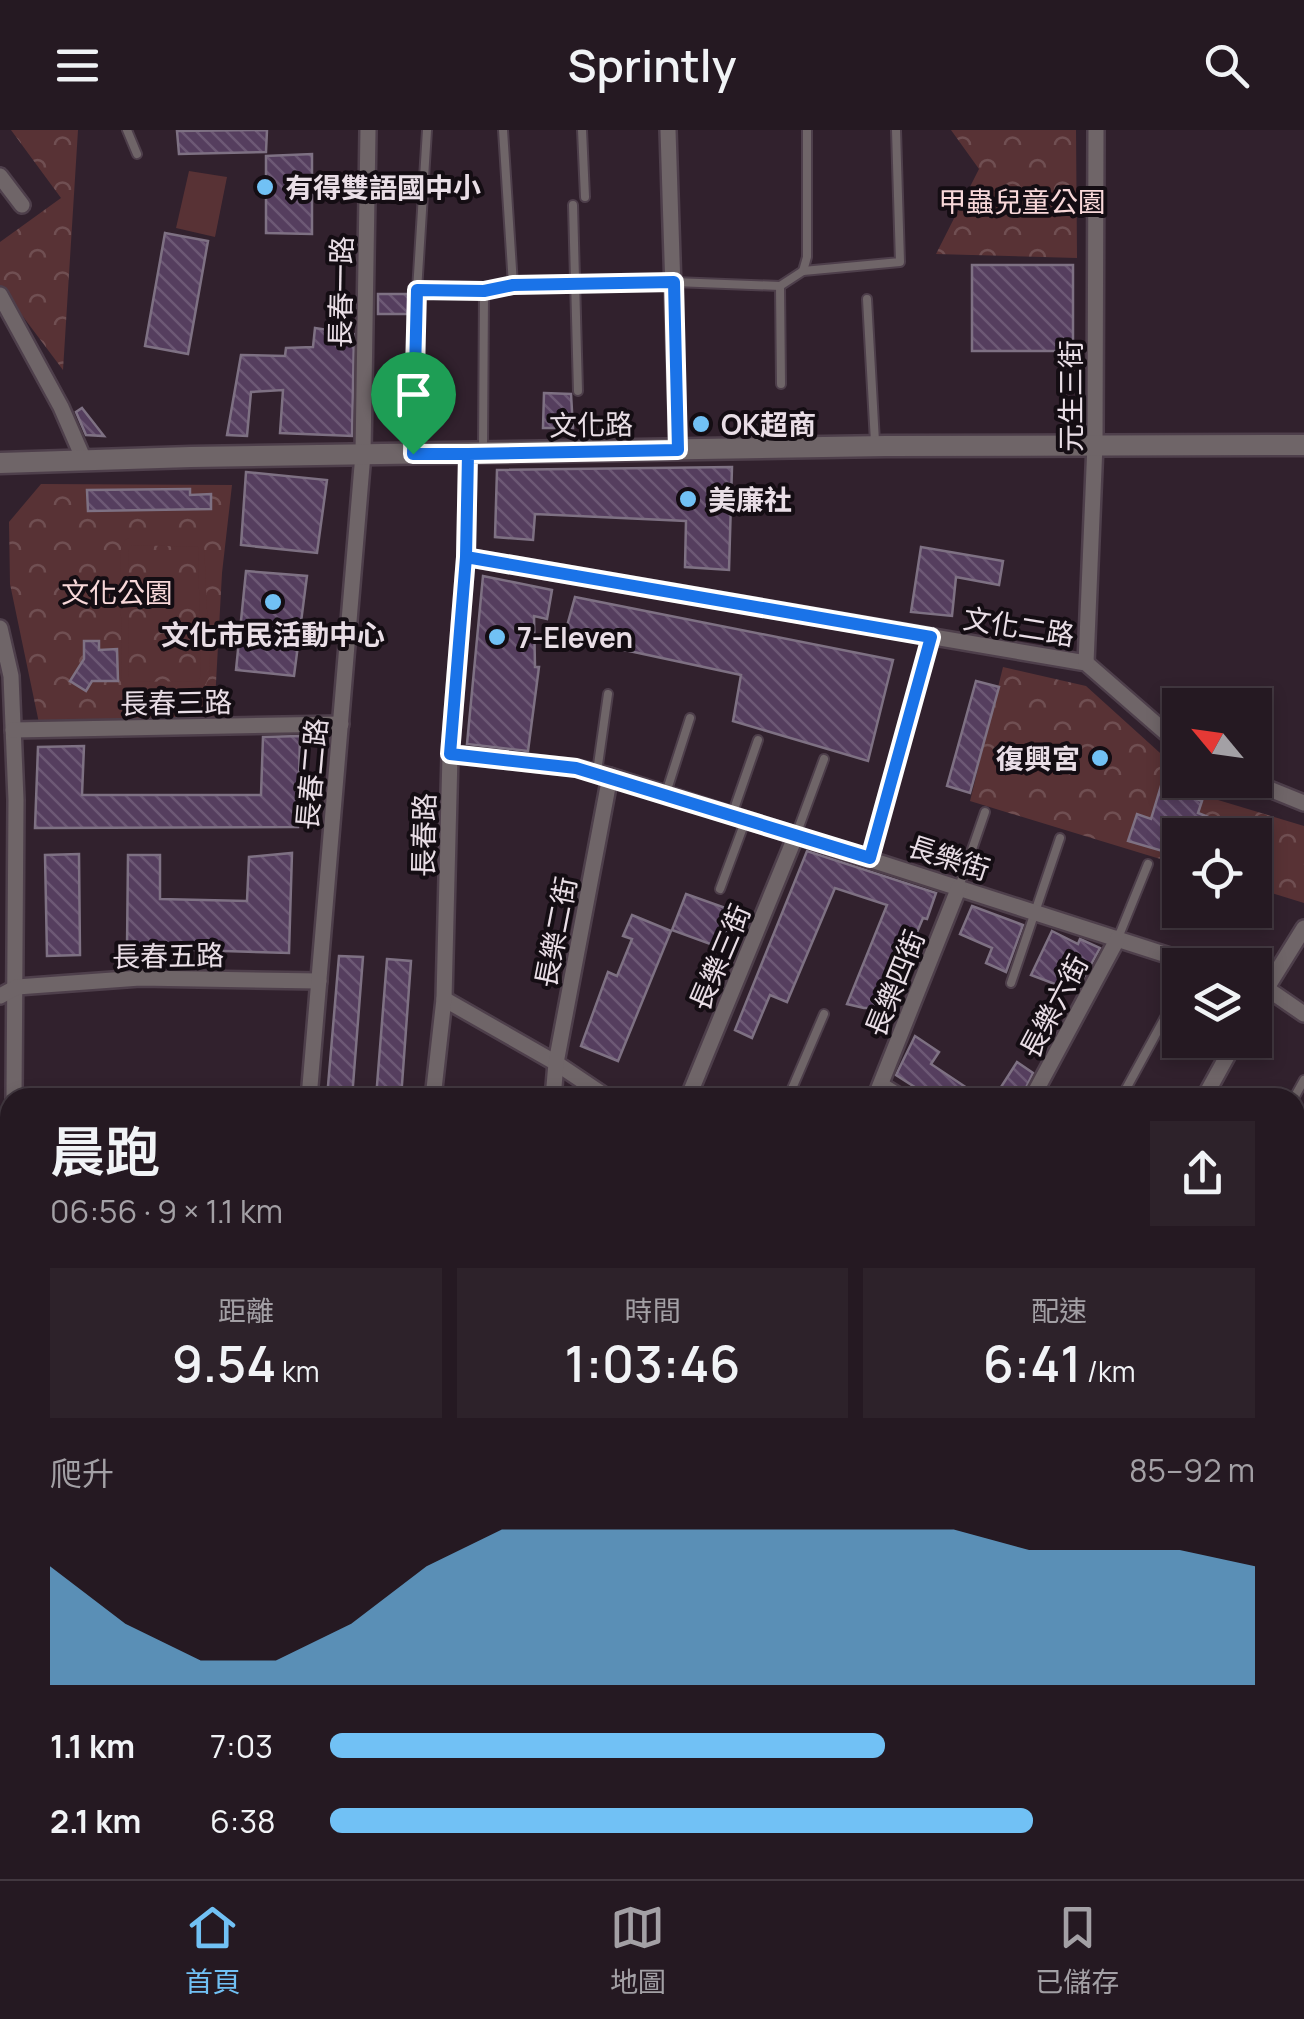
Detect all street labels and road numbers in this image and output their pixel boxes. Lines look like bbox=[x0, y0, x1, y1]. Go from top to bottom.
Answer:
street label: 長春一路 bbox=[320, 236, 360, 348]
street label: 元生三街 bbox=[1051, 340, 1089, 452]
street label: 文化路 bbox=[549, 404, 633, 444]
street label: 文化二路 bbox=[961, 598, 1077, 654]
street label: 長春三路 bbox=[120, 682, 232, 722]
street label: 長春二路 bbox=[287, 717, 335, 831]
street label: 長春路 bbox=[403, 793, 443, 877]
street label: 長樂街 bbox=[903, 826, 995, 888]
street label: 長樂二街 bbox=[526, 873, 584, 991]
street label: 長樂三街 bbox=[680, 898, 758, 1016]
street label: 長樂四街 bbox=[855, 924, 933, 1042]
street label: 長春五路 bbox=[112, 935, 224, 975]
street label: 長樂六街 bbox=[1010, 948, 1096, 1064]

